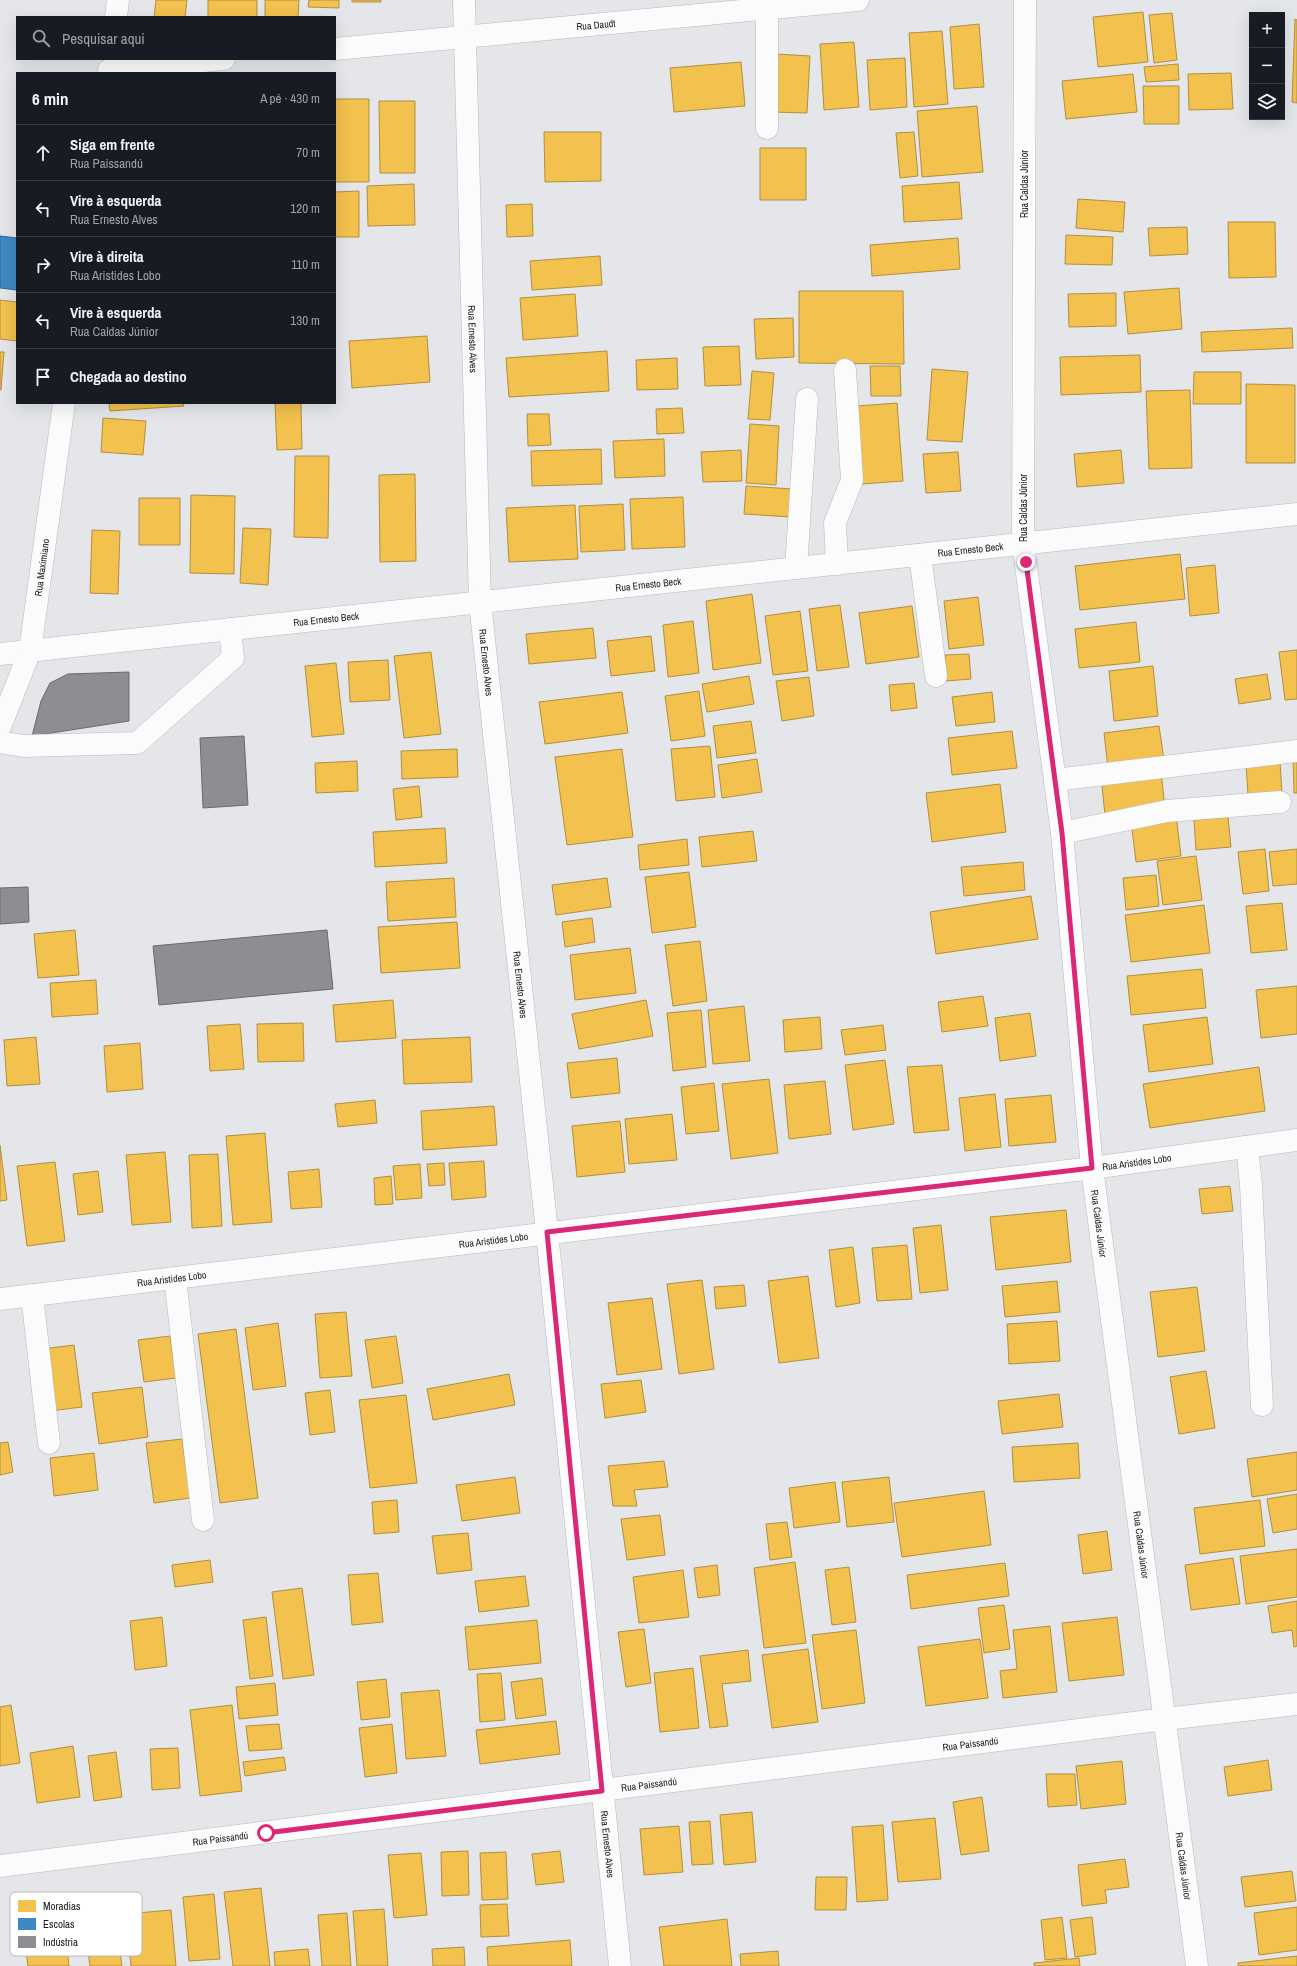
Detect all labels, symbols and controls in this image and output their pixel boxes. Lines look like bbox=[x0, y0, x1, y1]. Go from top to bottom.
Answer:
map controls bbox=[1249, 12, 1285, 120]
button: + bbox=[1249, 12, 1285, 48]
search box bbox=[16, 16, 336, 60]
street label: Rua Daudt bbox=[576, 17, 617, 33]
icon: search bbox=[30, 27, 52, 49]
text: Pesquisar aqui bbox=[62, 28, 145, 49]
button: − bbox=[1249, 48, 1285, 84]
button: layers bbox=[1249, 84, 1285, 120]
text: 6 min bbox=[32, 87, 68, 110]
text: A pé · 430 m bbox=[260, 90, 320, 107]
text: Siga em frente bbox=[70, 134, 155, 155]
icon: ahead bbox=[32, 142, 54, 164]
text: 70 m bbox=[296, 144, 320, 161]
street label: Rua Caldas Júnior bbox=[1018, 150, 1031, 218]
text: Rua Paissandú bbox=[70, 155, 143, 172]
text: Vire à esquerda bbox=[70, 190, 161, 211]
icon: left bbox=[32, 198, 54, 220]
text: 120 m bbox=[290, 200, 320, 217]
text: Rua Ernesto Alves bbox=[70, 211, 158, 228]
text: Vire à direita bbox=[70, 246, 144, 267]
icon: right bbox=[32, 254, 54, 276]
text: 110 m bbox=[291, 256, 320, 273]
text: Rua Aristides Lobo bbox=[70, 267, 161, 284]
text: Vire à esquerda bbox=[70, 302, 161, 323]
street label: Rua Ernesto Alves bbox=[465, 305, 480, 373]
icon: left bbox=[32, 310, 54, 332]
text: 130 m bbox=[290, 312, 320, 329]
text: Rua Caldas Júnior bbox=[70, 323, 158, 340]
icon: arrive bbox=[32, 366, 54, 388]
text: Chegada ao destino bbox=[70, 366, 187, 387]
street label: Rua Caldas Júnior bbox=[1017, 474, 1030, 542]
street label: Rua Maximiano bbox=[32, 538, 52, 597]
street label: Rua Ernesto Beck bbox=[937, 540, 1005, 560]
route end bbox=[1017, 553, 1035, 571]
street label: Rua Ernesto Beck bbox=[615, 574, 683, 595]
street label: Rua Ernesto Beck bbox=[293, 609, 361, 629]
street label: Rua Ernesto Alves bbox=[476, 628, 496, 697]
street label: Rua Ernesto Alves bbox=[510, 950, 530, 1019]
street label: Rua Aristides Lobo bbox=[1101, 1151, 1173, 1174]
street label: Rua Caldas Júnior bbox=[1088, 1189, 1110, 1258]
street label: Rua Aristides Lobo bbox=[458, 1230, 529, 1251]
street label: Rua Aristides Lobo bbox=[136, 1268, 208, 1290]
street label: Rua Caldas Júnior bbox=[1130, 1510, 1152, 1580]
street label: Rua Paissandú bbox=[942, 1734, 999, 1754]
street label: Rua Paissandú bbox=[620, 1775, 678, 1795]
street label: Rua Ernesto Alves bbox=[598, 1810, 617, 1879]
route start bbox=[257, 1824, 275, 1842]
street label: Rua Paissandú bbox=[192, 1829, 249, 1849]
street label: Rua Caldas Júnior bbox=[1172, 1832, 1194, 1901]
legend bbox=[10, 1892, 142, 1956]
text: Moradias bbox=[43, 1899, 81, 1913]
text: Escolas bbox=[43, 1917, 75, 1931]
text: Indústria bbox=[43, 1935, 78, 1949]

